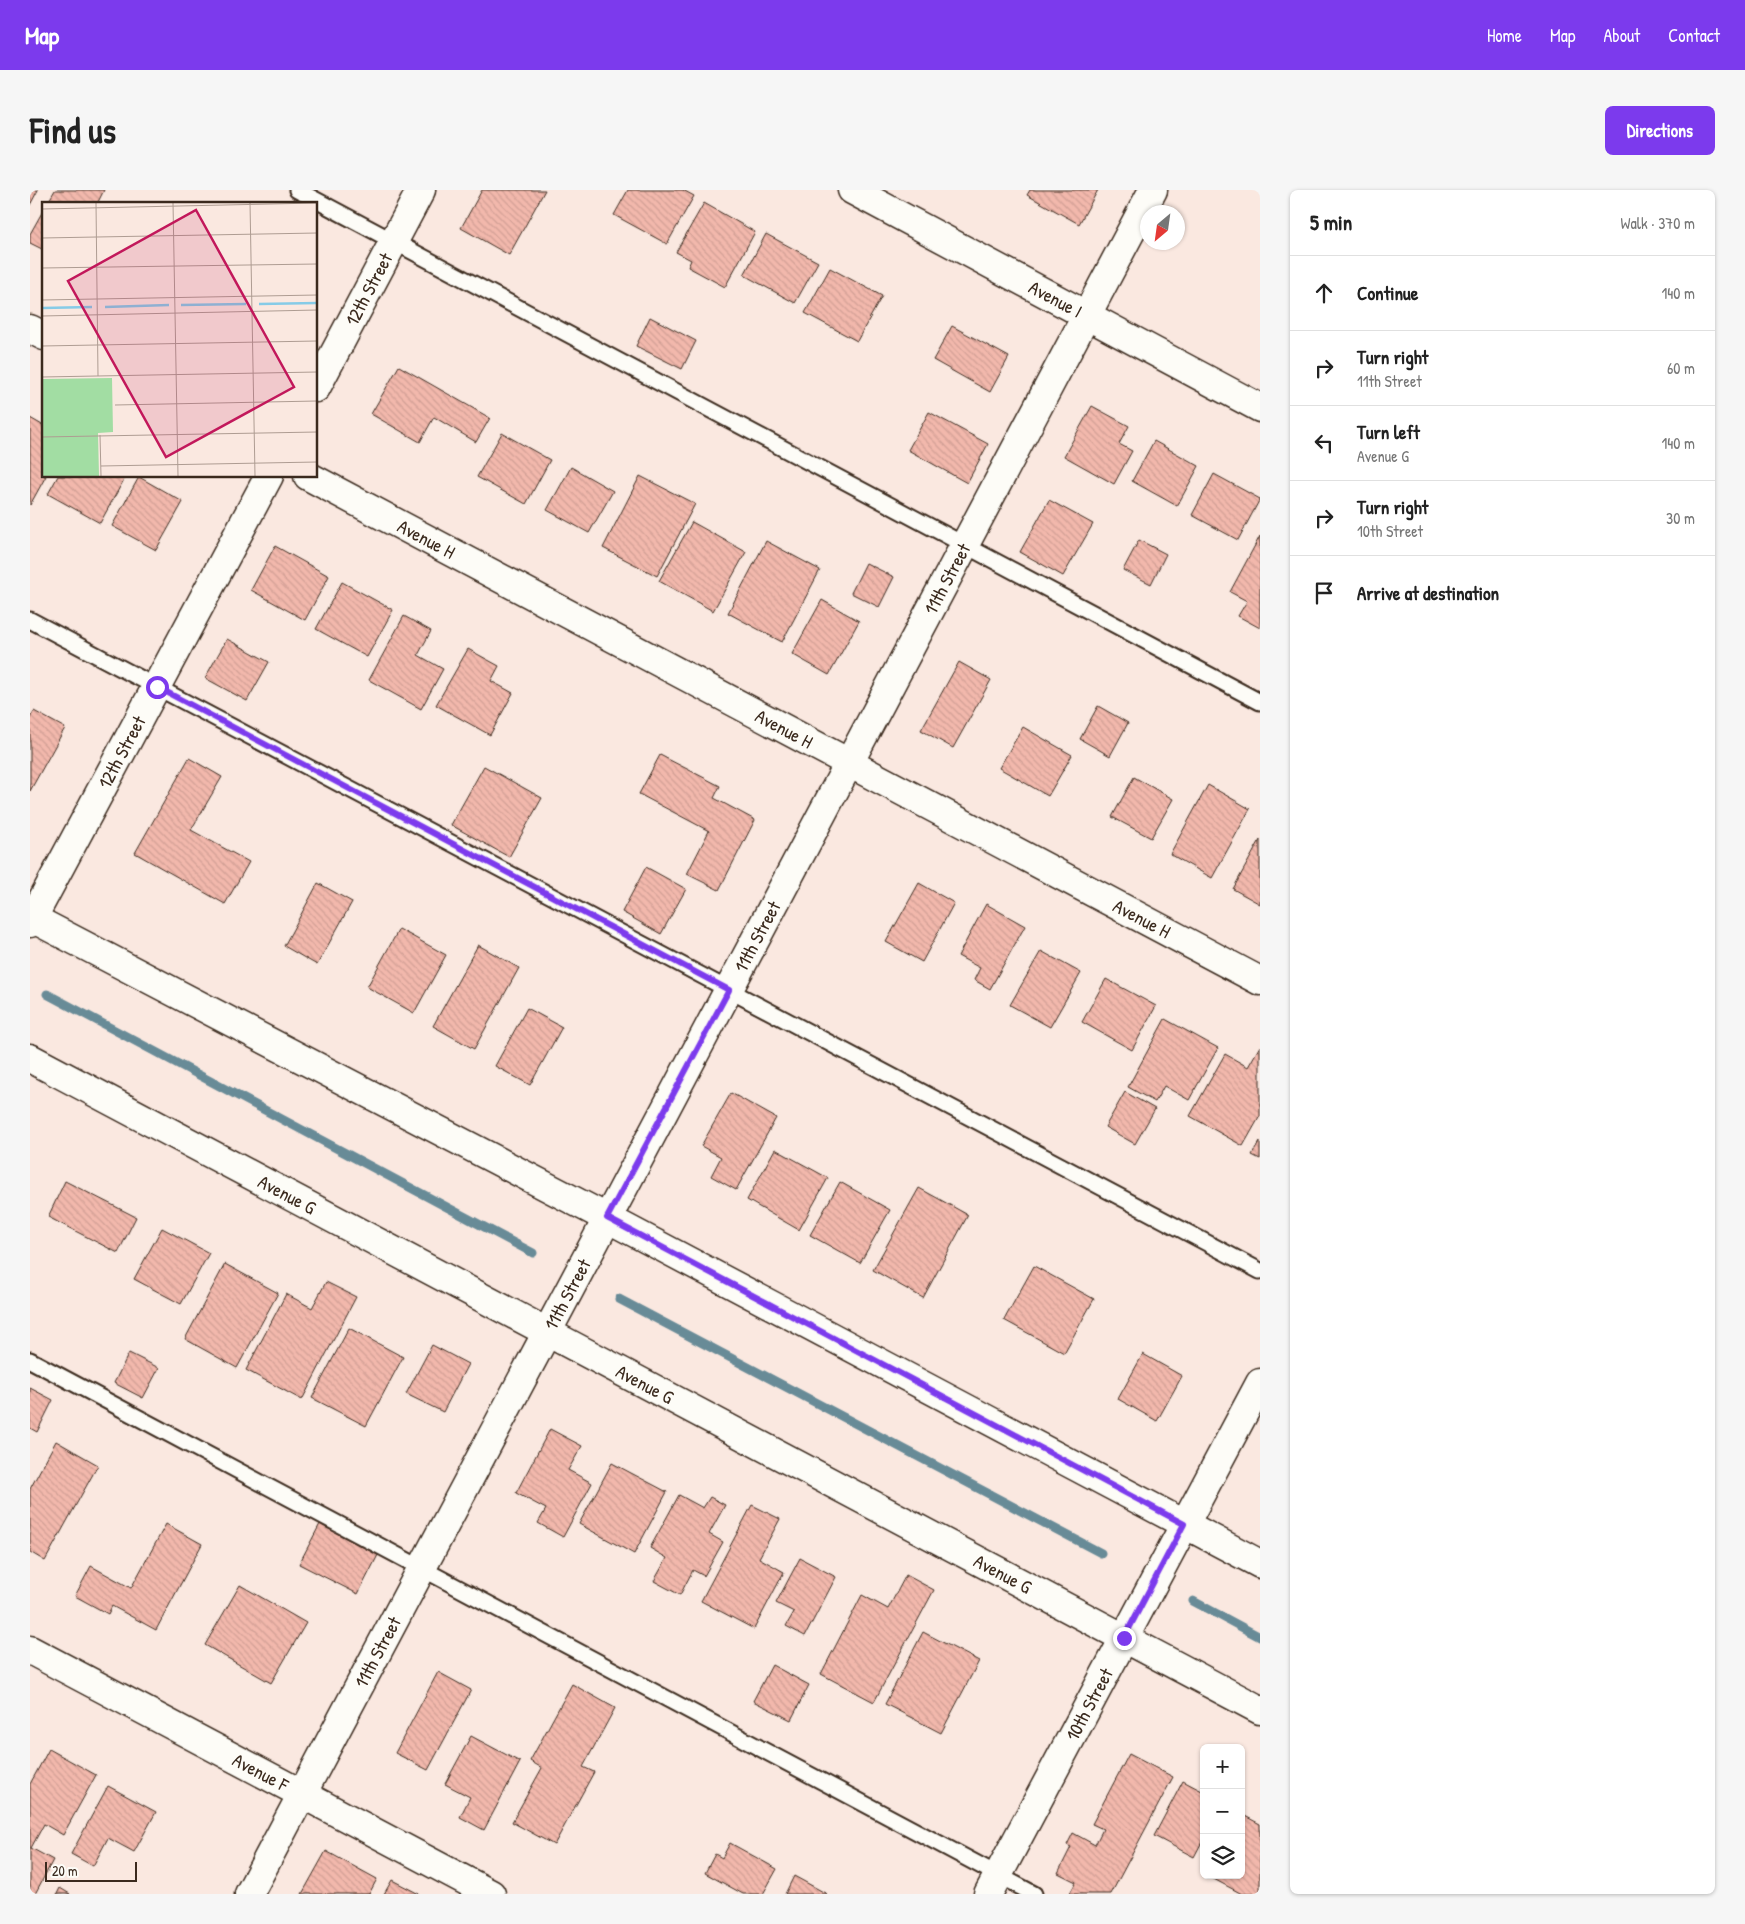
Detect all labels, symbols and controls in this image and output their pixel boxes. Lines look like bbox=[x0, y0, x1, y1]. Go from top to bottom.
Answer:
text: Map bbox=[25, 19, 59, 51]
text: Home bbox=[1487, 23, 1522, 48]
text: Map bbox=[1550, 23, 1575, 48]
text: About bbox=[1603, 23, 1640, 48]
text: Contact bbox=[1668, 23, 1720, 48]
button: Directions bbox=[1605, 106, 1715, 155]
text: Find us bbox=[30, 107, 116, 154]
inset map bbox=[42, 202, 318, 478]
north arrow bbox=[1140, 205, 1185, 250]
text: 5 min bbox=[1310, 208, 1352, 237]
text: Walk · 370 m bbox=[1621, 212, 1695, 234]
street label: 12th Street bbox=[338, 248, 399, 330]
street label: Avenue I bbox=[1024, 274, 1087, 324]
icon: ahead bbox=[1310, 279, 1338, 307]
text: Continue bbox=[1357, 280, 1418, 306]
text: 140 m bbox=[1661, 282, 1695, 304]
text: Turn right bbox=[1357, 344, 1428, 370]
icon: right bbox=[1310, 354, 1338, 382]
text: 60 m bbox=[1667, 357, 1695, 379]
text: 11th Street bbox=[1357, 370, 1422, 392]
text: Turn left bbox=[1357, 419, 1420, 445]
icon: left bbox=[1310, 429, 1338, 457]
text: 140 m bbox=[1661, 432, 1695, 454]
text: Avenue G bbox=[1357, 445, 1409, 467]
text: Turn right bbox=[1357, 494, 1428, 520]
icon: right bbox=[1310, 504, 1338, 532]
text: 30 m bbox=[1666, 507, 1695, 529]
street label: Avenue H bbox=[393, 513, 460, 565]
text: 10th Street bbox=[1357, 520, 1423, 542]
street label: 11th Street bbox=[917, 538, 977, 619]
icon: arrive bbox=[1310, 579, 1338, 607]
text: Arrive at destination bbox=[1357, 580, 1499, 606]
route start bbox=[146, 676, 169, 699]
street label: Avenue H bbox=[751, 703, 817, 755]
street label: 12th Street bbox=[91, 711, 152, 793]
street label: Avenue H bbox=[1109, 892, 1175, 944]
street label: 11th Street bbox=[727, 896, 787, 977]
street label: Avenue G bbox=[254, 1168, 320, 1220]
street label: 11th Street bbox=[538, 1254, 597, 1334]
street label: Avenue G bbox=[612, 1358, 678, 1410]
street label: Avenue G bbox=[969, 1548, 1036, 1600]
street label: 11th Street bbox=[348, 1611, 407, 1692]
route end bbox=[1113, 1627, 1136, 1650]
street label: 10th Street bbox=[1059, 1663, 1119, 1745]
map controls bbox=[1200, 1744, 1245, 1879]
button: + bbox=[1200, 1744, 1245, 1789]
street label: Avenue F bbox=[228, 1747, 294, 1798]
button: − bbox=[1200, 1789, 1245, 1834]
button: layers bbox=[1200, 1834, 1245, 1879]
scale bar bbox=[45, 1859, 138, 1882]
text: 20 m bbox=[52, 1861, 78, 1880]

